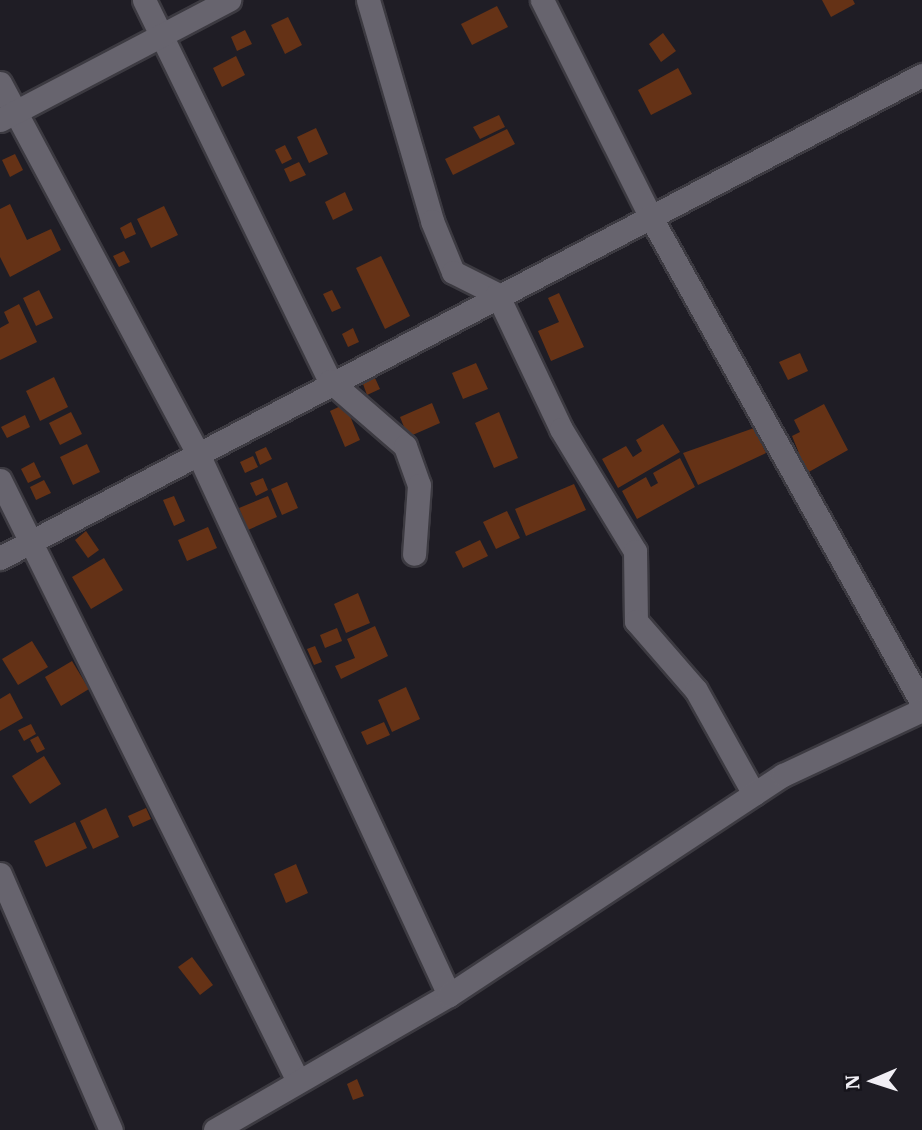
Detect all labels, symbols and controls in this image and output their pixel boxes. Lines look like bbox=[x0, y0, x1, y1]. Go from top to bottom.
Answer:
north arrow bbox=[838, 1046, 908, 1116]
text: N bbox=[840, 1074, 864, 1090]

